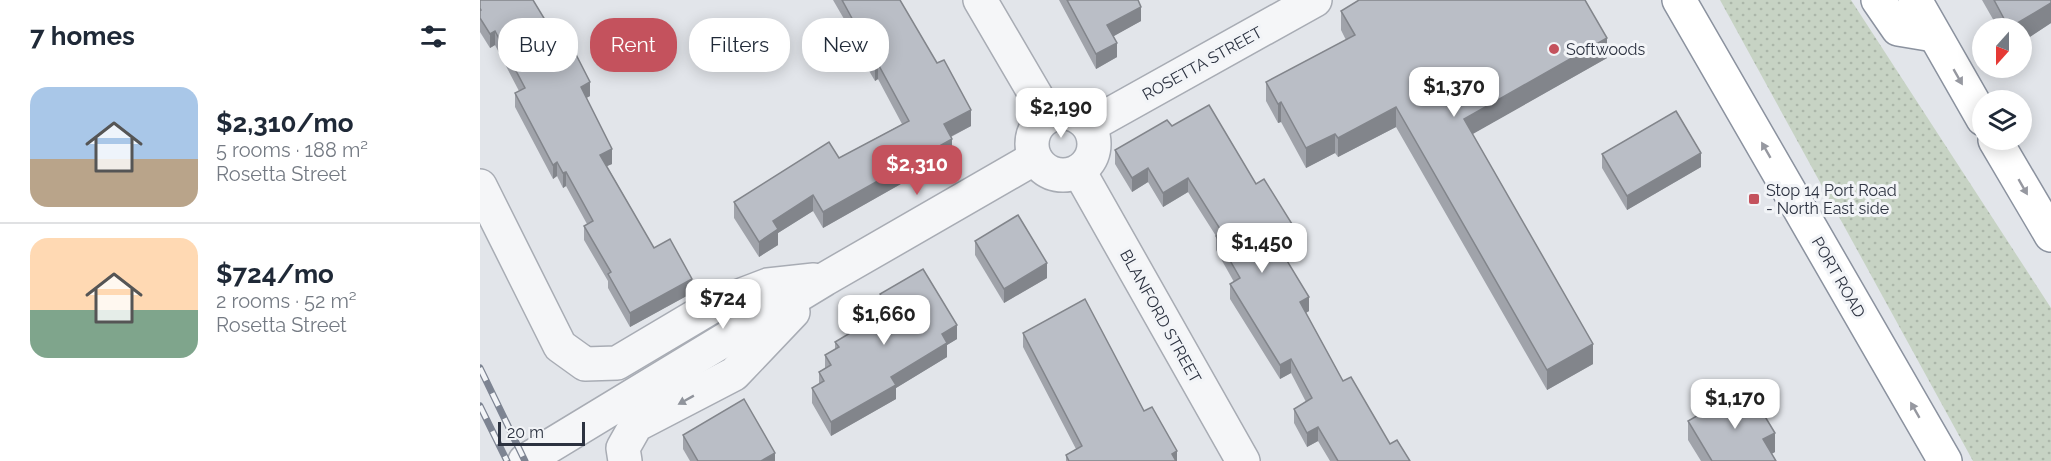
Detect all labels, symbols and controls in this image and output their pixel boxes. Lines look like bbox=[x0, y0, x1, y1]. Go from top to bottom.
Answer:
chip: Buy bbox=[498, 18, 578, 72]
chip: Rent bbox=[590, 18, 677, 72]
chip: Filters bbox=[689, 18, 790, 72]
chip: New bbox=[802, 18, 889, 72]
north arrow bbox=[1972, 18, 2032, 78]
map controls bbox=[1972, 18, 2032, 150]
icon: filters bbox=[417, 20, 450, 53]
text: 7 homes bbox=[30, 21, 135, 51]
street label: ROSETTA STREET bbox=[1139, 23, 1266, 104]
place label: Softwoods bbox=[1566, 40, 1645, 59]
marker: Softwoods bbox=[1547, 42, 1561, 56]
pin: $1,370 bbox=[1405, 67, 1503, 118]
one-way arrow bbox=[1953, 69, 1964, 85]
text: $1,370 bbox=[1423, 74, 1485, 98]
pin: $2,190 bbox=[1012, 88, 1110, 139]
button: layers bbox=[1972, 90, 2032, 150]
text: $2,190 bbox=[1030, 95, 1092, 119]
text: $2,310/mo bbox=[216, 108, 354, 138]
icon: home bbox=[78, 111, 150, 183]
text: 5 rooms · 188 m² bbox=[216, 138, 368, 162]
one-way arrow bbox=[1761, 142, 1771, 159]
pin: $2,310 bbox=[868, 145, 966, 196]
text: $2,310 bbox=[886, 152, 948, 176]
text: Rosetta Street bbox=[216, 162, 347, 186]
one-way arrow bbox=[2018, 179, 2028, 196]
place label: Stop 14 Port Road - North East side bbox=[1766, 181, 1897, 218]
marker: Stop 14 Port Road - North East side bbox=[1747, 192, 1761, 206]
pin: $1,450 bbox=[1213, 223, 1311, 274]
text: $1,450 bbox=[1231, 230, 1293, 254]
street label: PORT ROAD bbox=[1808, 234, 1869, 321]
street label: BLANFORD STREET bbox=[1116, 246, 1205, 386]
text: $724/mo bbox=[216, 259, 334, 289]
icon: home bbox=[78, 262, 150, 334]
pin: $724 bbox=[687, 279, 759, 330]
text: $724 bbox=[700, 286, 746, 310]
text: 2 rooms · 52 m² bbox=[216, 289, 357, 313]
pin: $1,660 bbox=[835, 295, 933, 346]
text: $1,660 bbox=[852, 302, 916, 326]
text: Rosetta Street bbox=[216, 313, 347, 337]
pin: $1,170 bbox=[1686, 379, 1784, 430]
text: $1,170 bbox=[1705, 386, 1765, 410]
one-way arrow bbox=[678, 395, 695, 405]
one-way arrow bbox=[1910, 402, 1921, 418]
scale bar bbox=[498, 419, 585, 446]
text: 20 m bbox=[507, 423, 544, 442]

